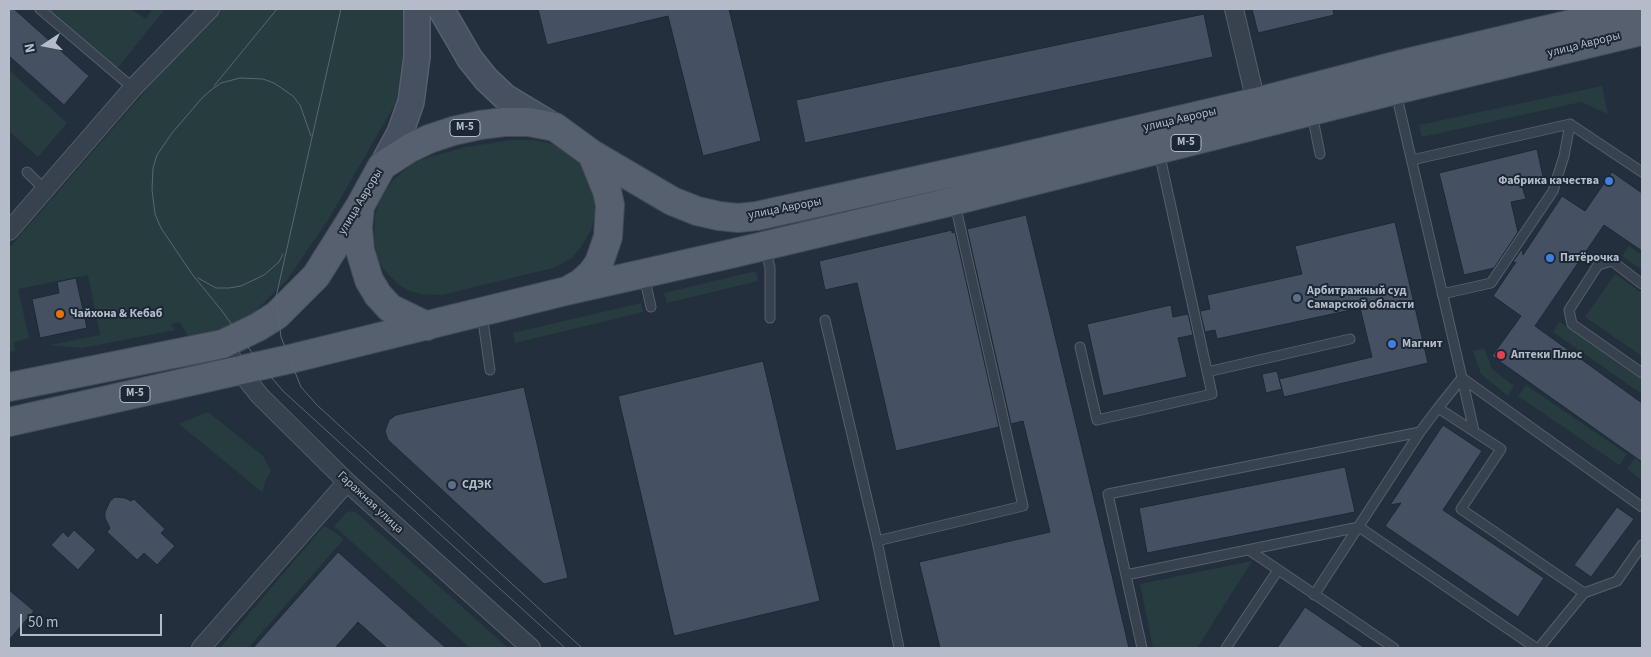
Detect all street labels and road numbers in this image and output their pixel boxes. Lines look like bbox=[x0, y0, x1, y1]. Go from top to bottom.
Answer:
street label: улица Авроры bbox=[1546, 29, 1622, 61]
street label: улица Авроры bbox=[1142, 105, 1218, 135]
road number: М-5 bbox=[450, 120, 480, 136]
road number: М-5 bbox=[1171, 134, 1201, 152]
street label: улица Авроры bbox=[336, 166, 386, 238]
street label: улица Авроры bbox=[747, 195, 823, 223]
road number: М-5 bbox=[120, 386, 150, 402]
street label: Гаражная улица bbox=[334, 469, 406, 537]

